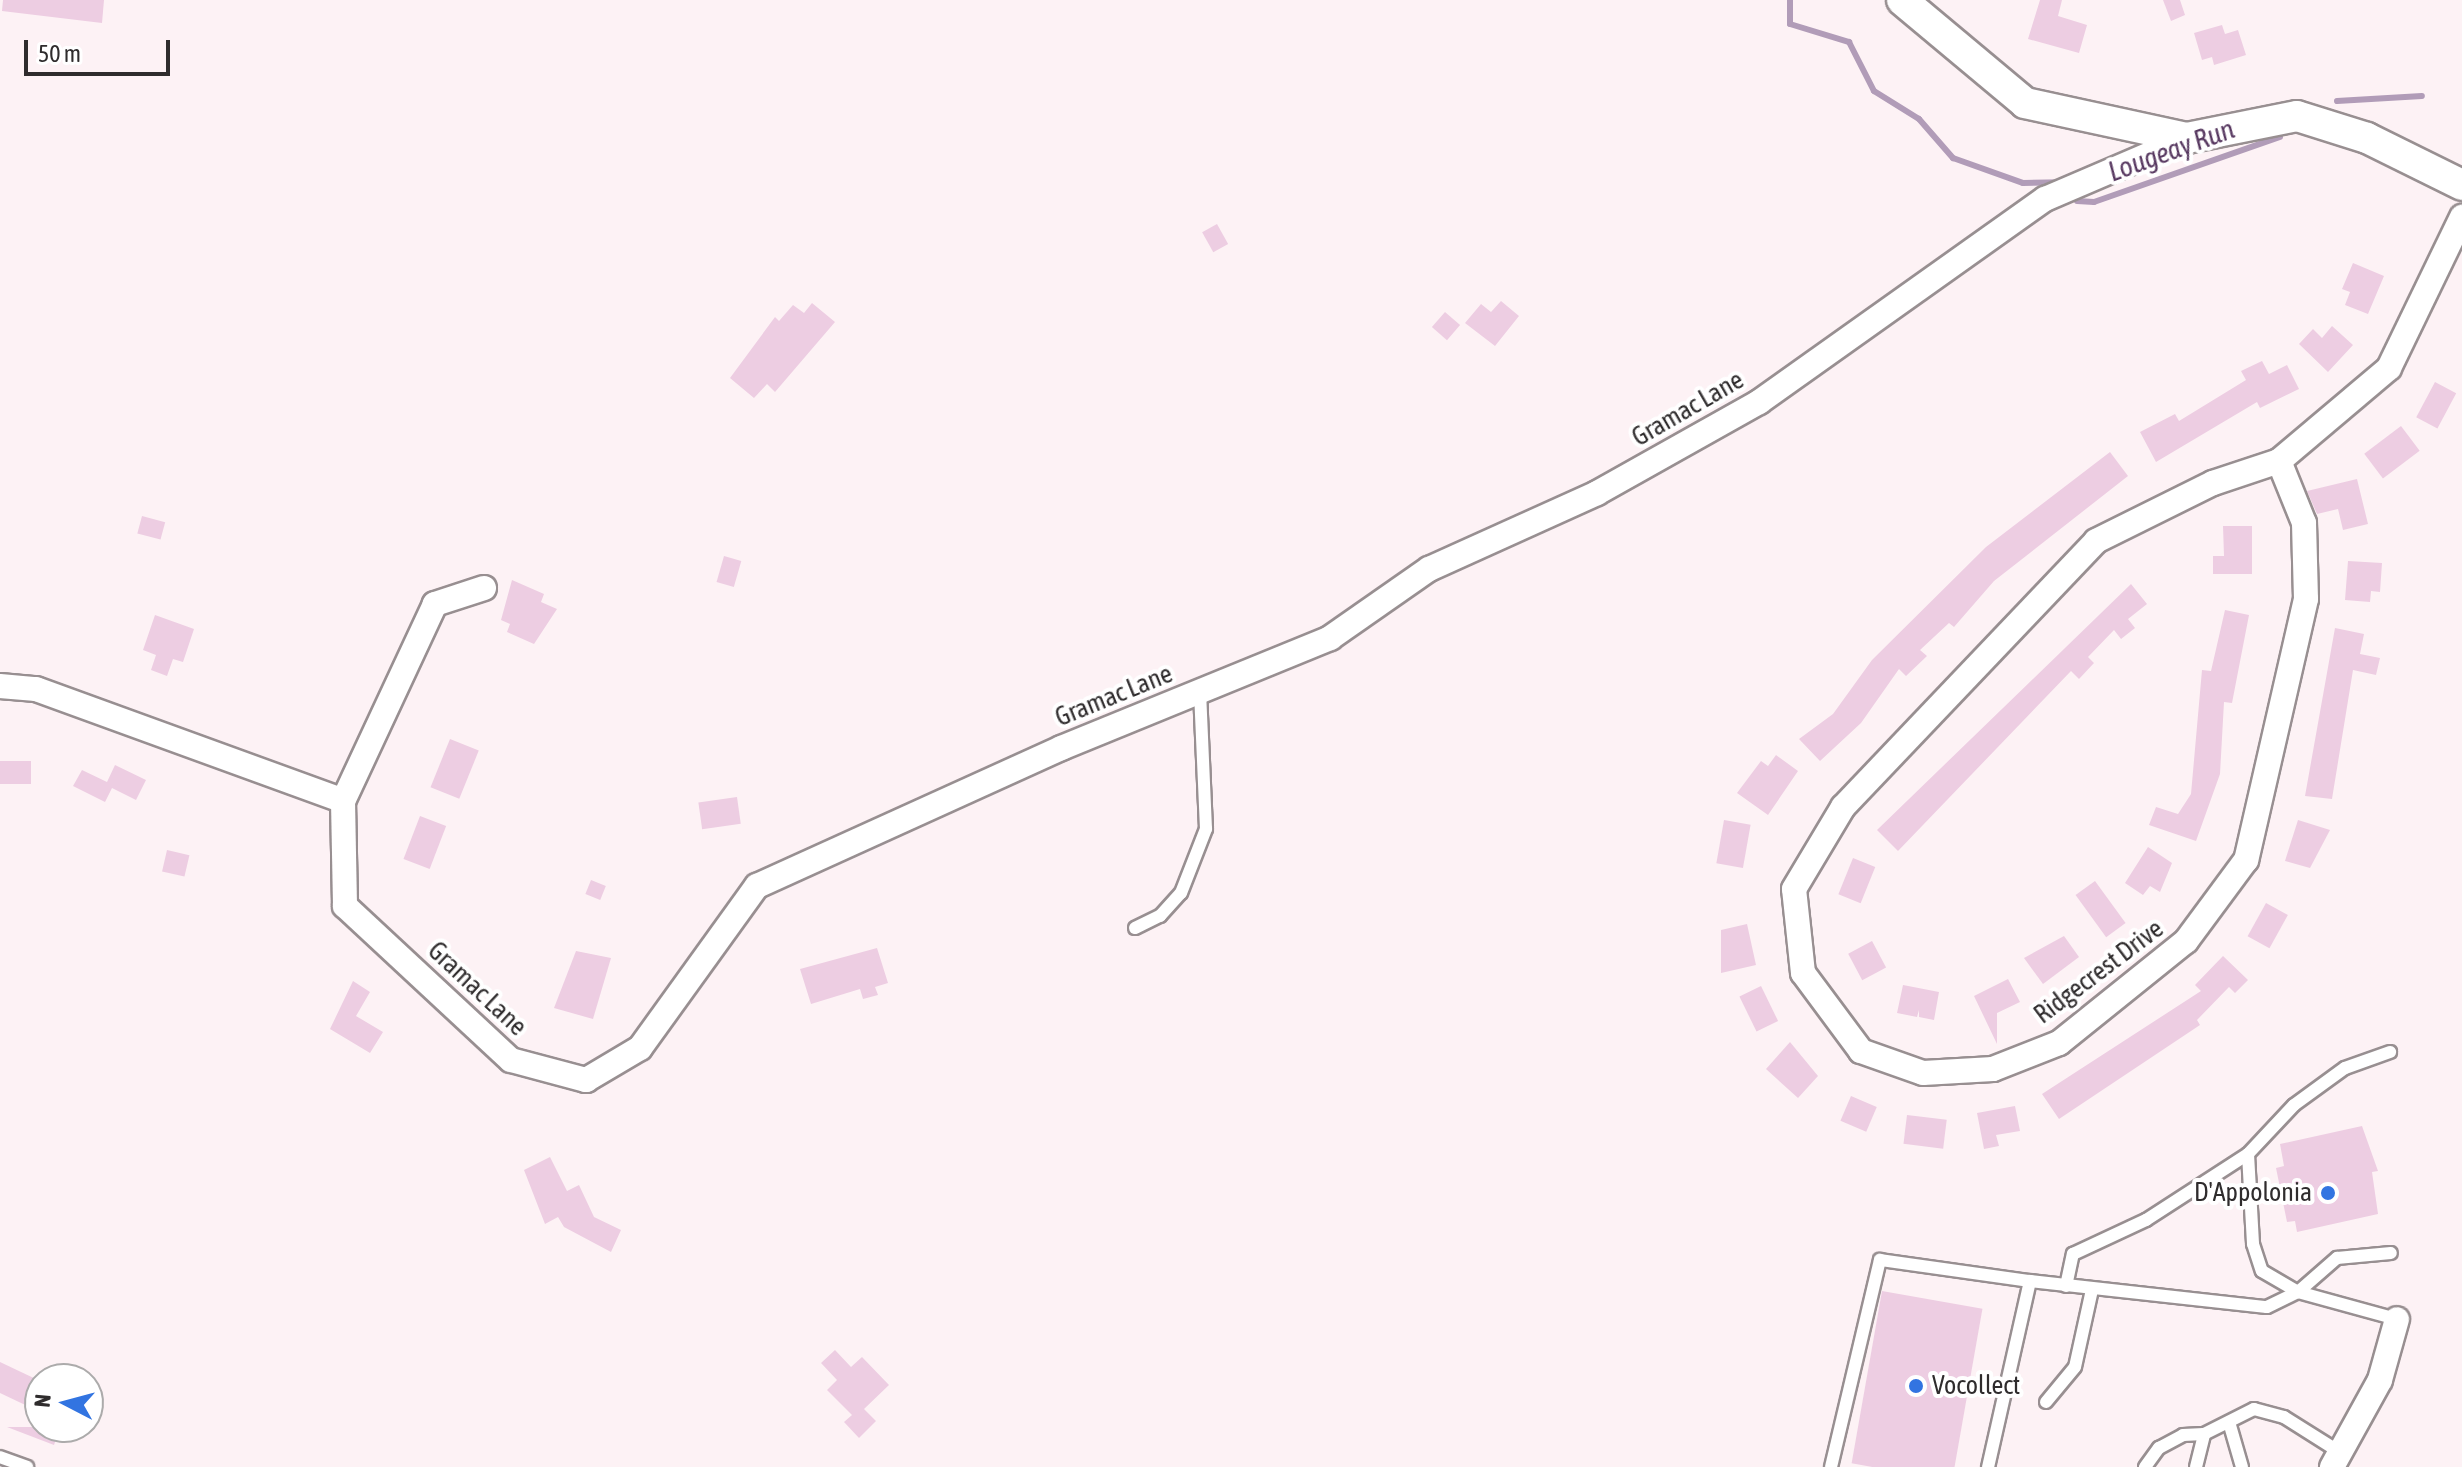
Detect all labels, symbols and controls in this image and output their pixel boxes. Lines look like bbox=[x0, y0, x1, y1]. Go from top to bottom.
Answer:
scale bar bbox=[28, 24, 174, 74]
text: 50 m bbox=[38, 40, 81, 67]
water label: Lougeay Run bbox=[2103, 112, 2239, 188]
street label: Gramac Lane bbox=[1627, 365, 1749, 453]
street label: Gramac Lane bbox=[1051, 658, 1177, 734]
street label: Ridgecrest Drive bbox=[2028, 913, 2170, 1031]
street label: Gramac Lane bbox=[421, 935, 533, 1043]
place label: D'Appolonia bbox=[2194, 1177, 2312, 1209]
marker: D'Appolonia bbox=[2319, 1184, 2337, 1202]
north arrow bbox=[24, 1363, 104, 1443]
place label: Vocollect bbox=[1932, 1370, 2020, 1402]
marker: Vocollect bbox=[1907, 1377, 1925, 1395]
text: N bbox=[29, 1393, 56, 1409]

